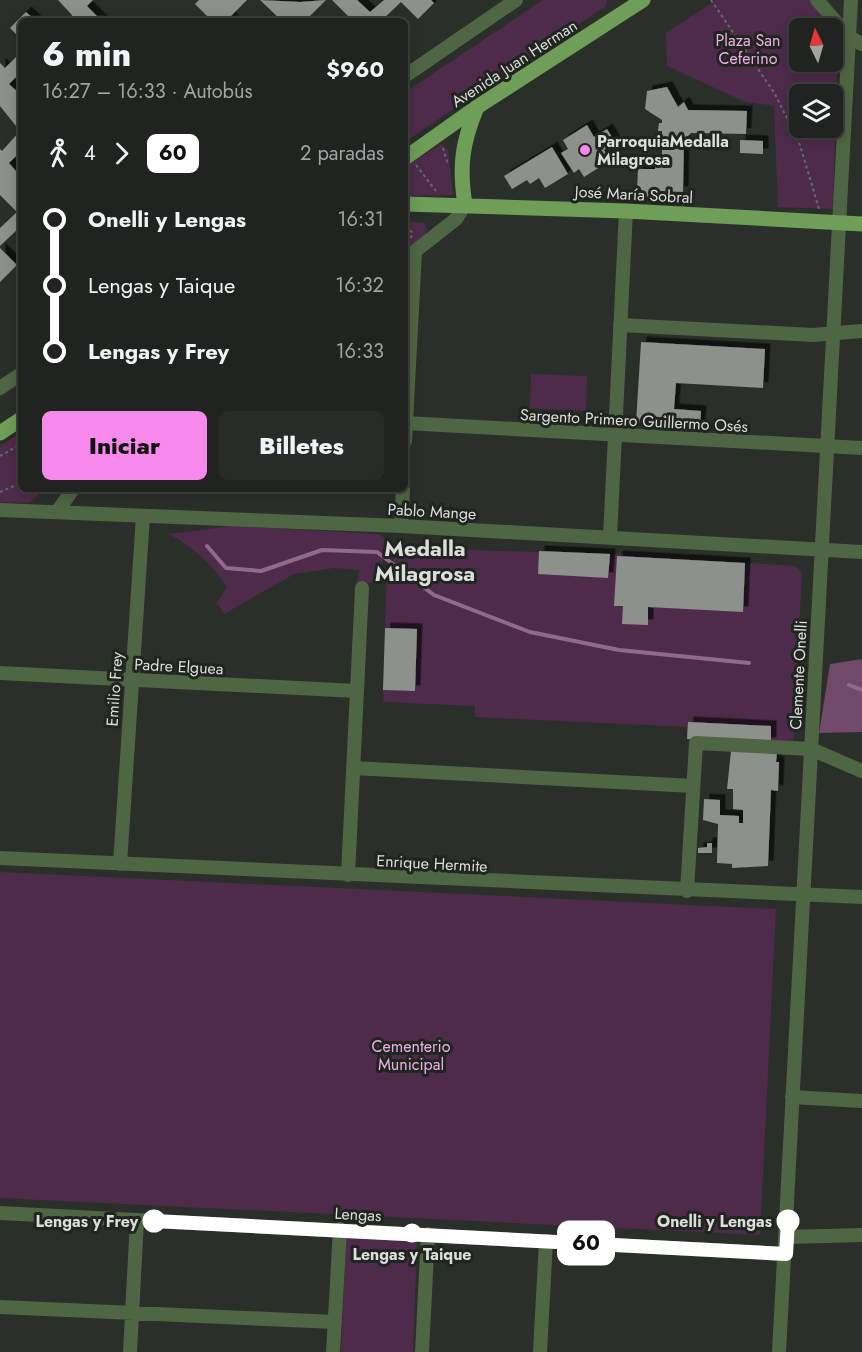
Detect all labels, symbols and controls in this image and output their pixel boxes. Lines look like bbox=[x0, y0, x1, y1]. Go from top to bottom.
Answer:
street label: Avenida Juan Herman bbox=[447, 14, 582, 113]
north arrow bbox=[789, 18, 843, 72]
map controls bbox=[789, 18, 843, 138]
park label: Plaza San Ceferino bbox=[716, 29, 780, 70]
text: 6 min bbox=[42, 31, 131, 78]
text: $960 bbox=[326, 53, 384, 85]
text: 16:27 – 16:33 · Autobús bbox=[42, 77, 253, 106]
button: layers bbox=[789, 84, 843, 138]
place label: ParroquiaMedalla Milagrosa bbox=[597, 130, 729, 171]
icon: walk bbox=[42, 137, 75, 170]
icon: forward bbox=[105, 137, 138, 170]
text: 60 bbox=[159, 138, 187, 168]
text: 4 bbox=[84, 139, 96, 168]
text: 2 paradas bbox=[300, 139, 384, 168]
marker: ParroquiaMedalla Milagrosa bbox=[578, 143, 592, 157]
street label: José María Sobral bbox=[572, 180, 694, 209]
text: Onelli y Lengas bbox=[88, 203, 246, 235]
text: 16:31 bbox=[338, 205, 384, 234]
text: Lengas y Taique bbox=[88, 269, 235, 301]
text: 16:32 bbox=[335, 271, 384, 300]
text: Lengas y Frey bbox=[88, 335, 229, 367]
text: 16:33 bbox=[336, 337, 384, 366]
street label: Sargento Primero Guillermo Osés bbox=[519, 403, 749, 438]
button: Iniciar bbox=[42, 411, 207, 480]
button: Billetes bbox=[219, 411, 384, 480]
street label: Pablo Mange bbox=[387, 498, 477, 525]
district label: Medalla Milagrosa bbox=[375, 532, 475, 589]
street label: Clemente Onelli bbox=[784, 620, 813, 730]
street label: Emilio Frey bbox=[100, 650, 129, 727]
street label: Padre Elguea bbox=[134, 653, 224, 680]
street label: Enrique Hermite bbox=[376, 849, 488, 878]
park label: Cementerio Municipal bbox=[372, 1035, 451, 1076]
street label: Lengas bbox=[334, 1202, 382, 1227]
place label: Lengas y Frey bbox=[35, 1210, 139, 1233]
marker: Lengas y Frey bbox=[143, 1210, 165, 1232]
place label: Onelli y Lengas bbox=[657, 1210, 772, 1233]
marker: Onelli y Lengas bbox=[777, 1210, 799, 1232]
marker: Lengas y Taique bbox=[403, 1224, 421, 1242]
line badge: 60 bbox=[559, 1224, 613, 1262]
text: 60 bbox=[572, 1228, 600, 1258]
place label: Lengas y Taique bbox=[352, 1243, 472, 1266]

